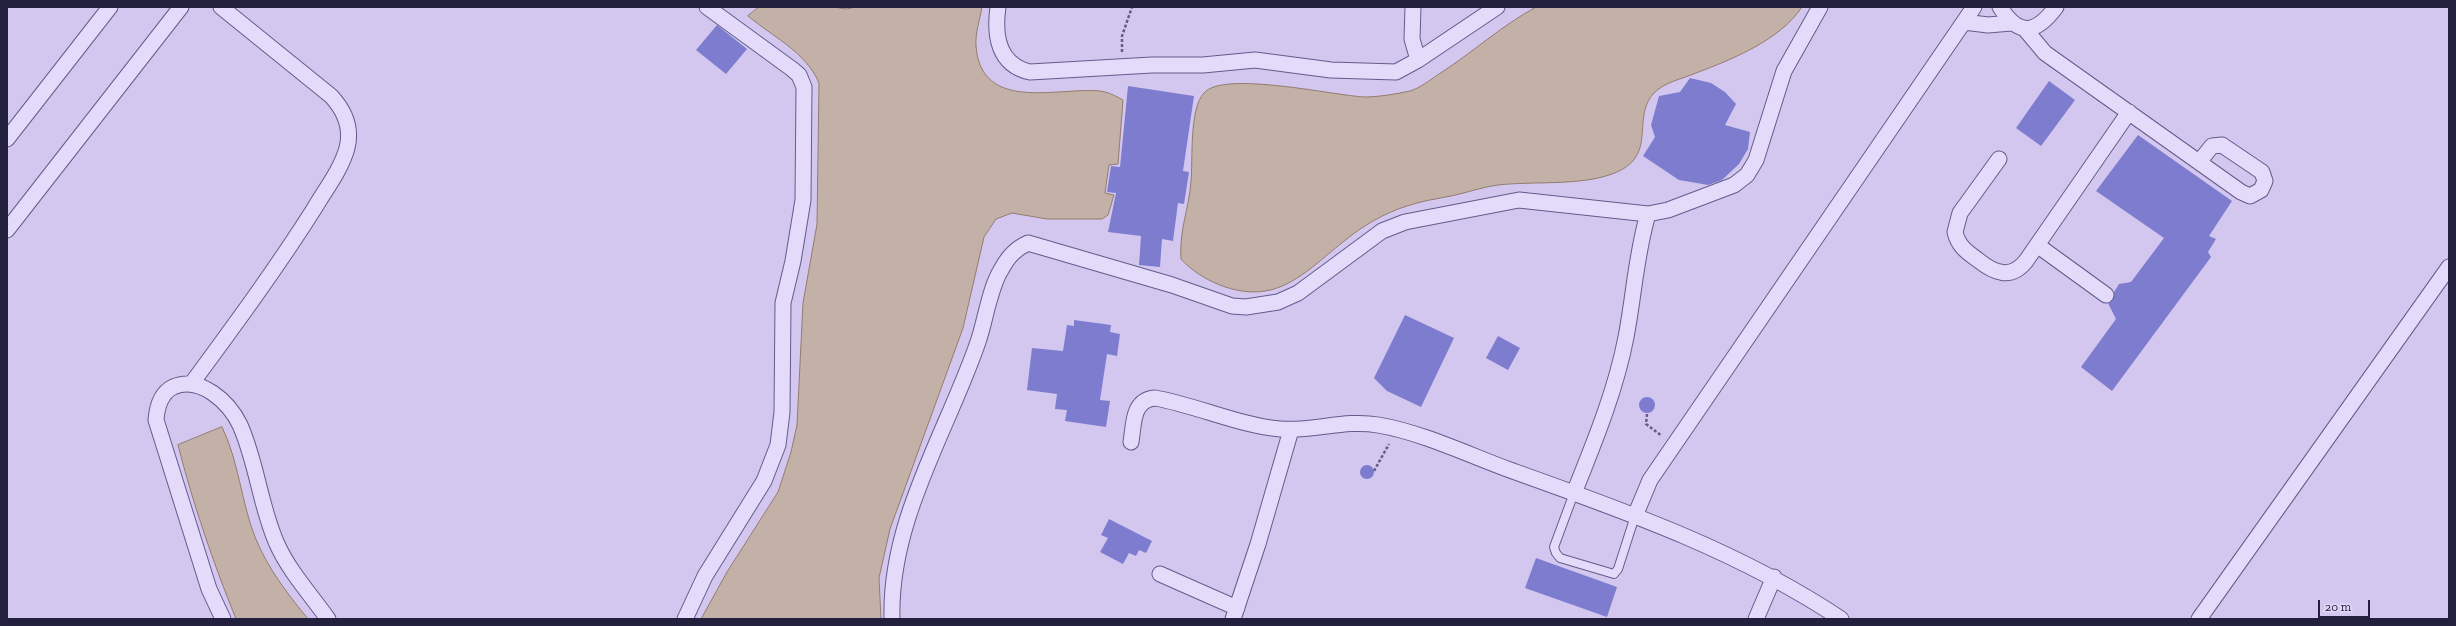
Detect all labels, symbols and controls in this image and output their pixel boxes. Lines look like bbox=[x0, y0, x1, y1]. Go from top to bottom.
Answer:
scale bar bbox=[2320, 592, 2372, 618]
text: 20 m bbox=[2325, 600, 2351, 614]

